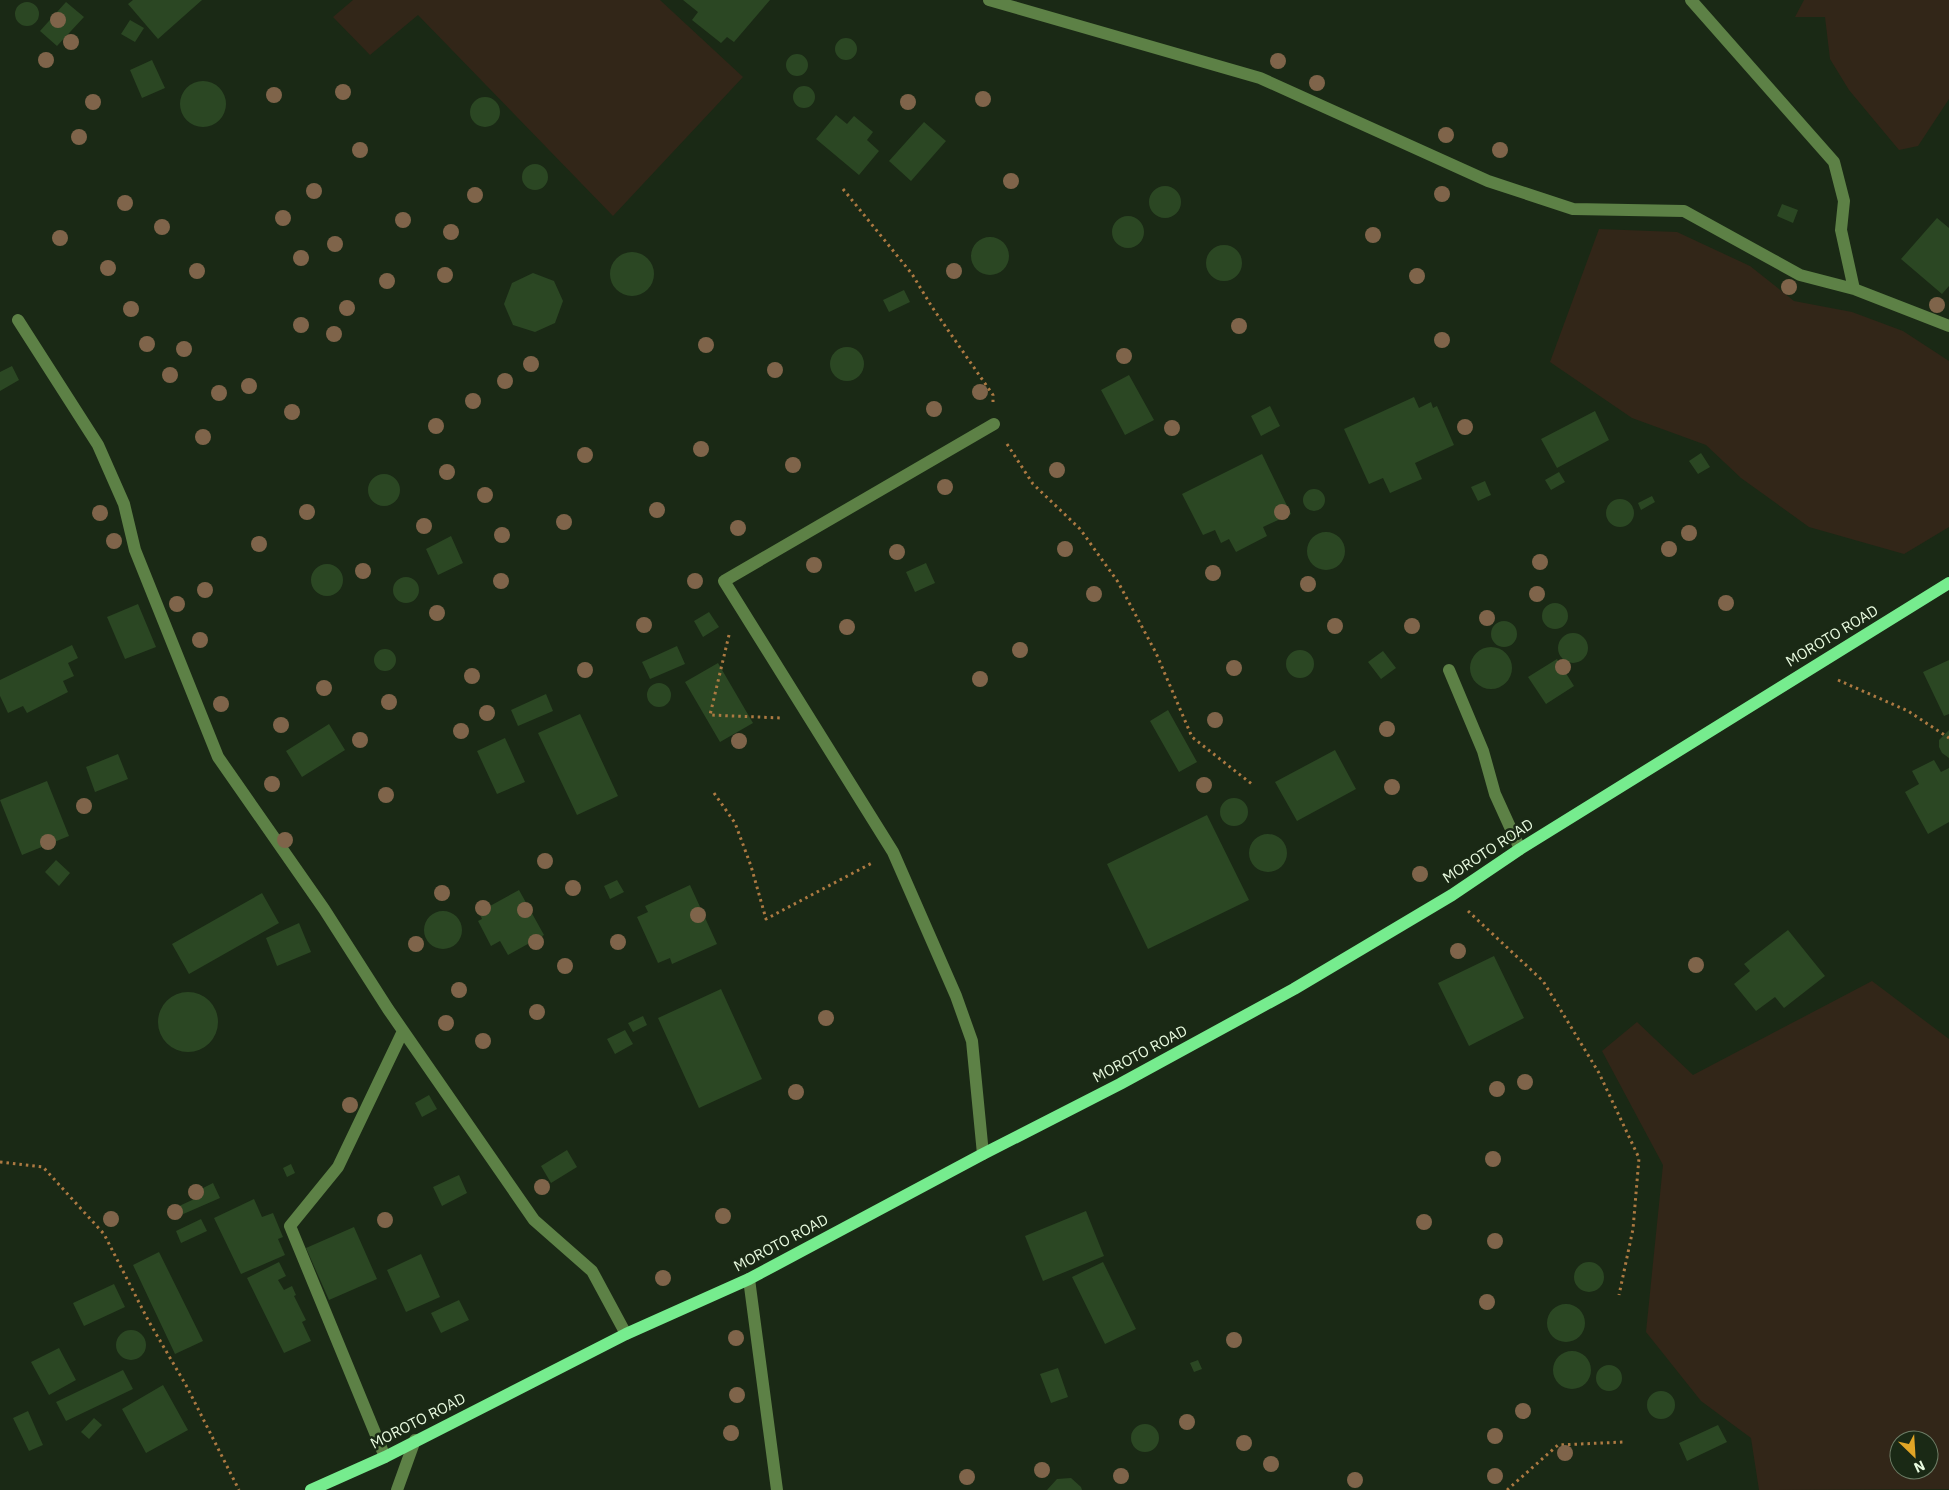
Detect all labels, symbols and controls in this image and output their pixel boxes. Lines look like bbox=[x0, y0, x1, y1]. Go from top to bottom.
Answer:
street label: MOROTO ROAD bbox=[1782, 601, 1881, 671]
street label: MOROTO ROAD bbox=[1439, 814, 1537, 887]
street label: MOROTO ROAD bbox=[1089, 1021, 1190, 1086]
street label: MOROTO ROAD bbox=[730, 1210, 831, 1275]
street label: MOROTO ROAD bbox=[367, 1388, 469, 1453]
north arrow bbox=[1889, 1430, 1939, 1480]
text: N bbox=[1911, 1456, 1928, 1477]

